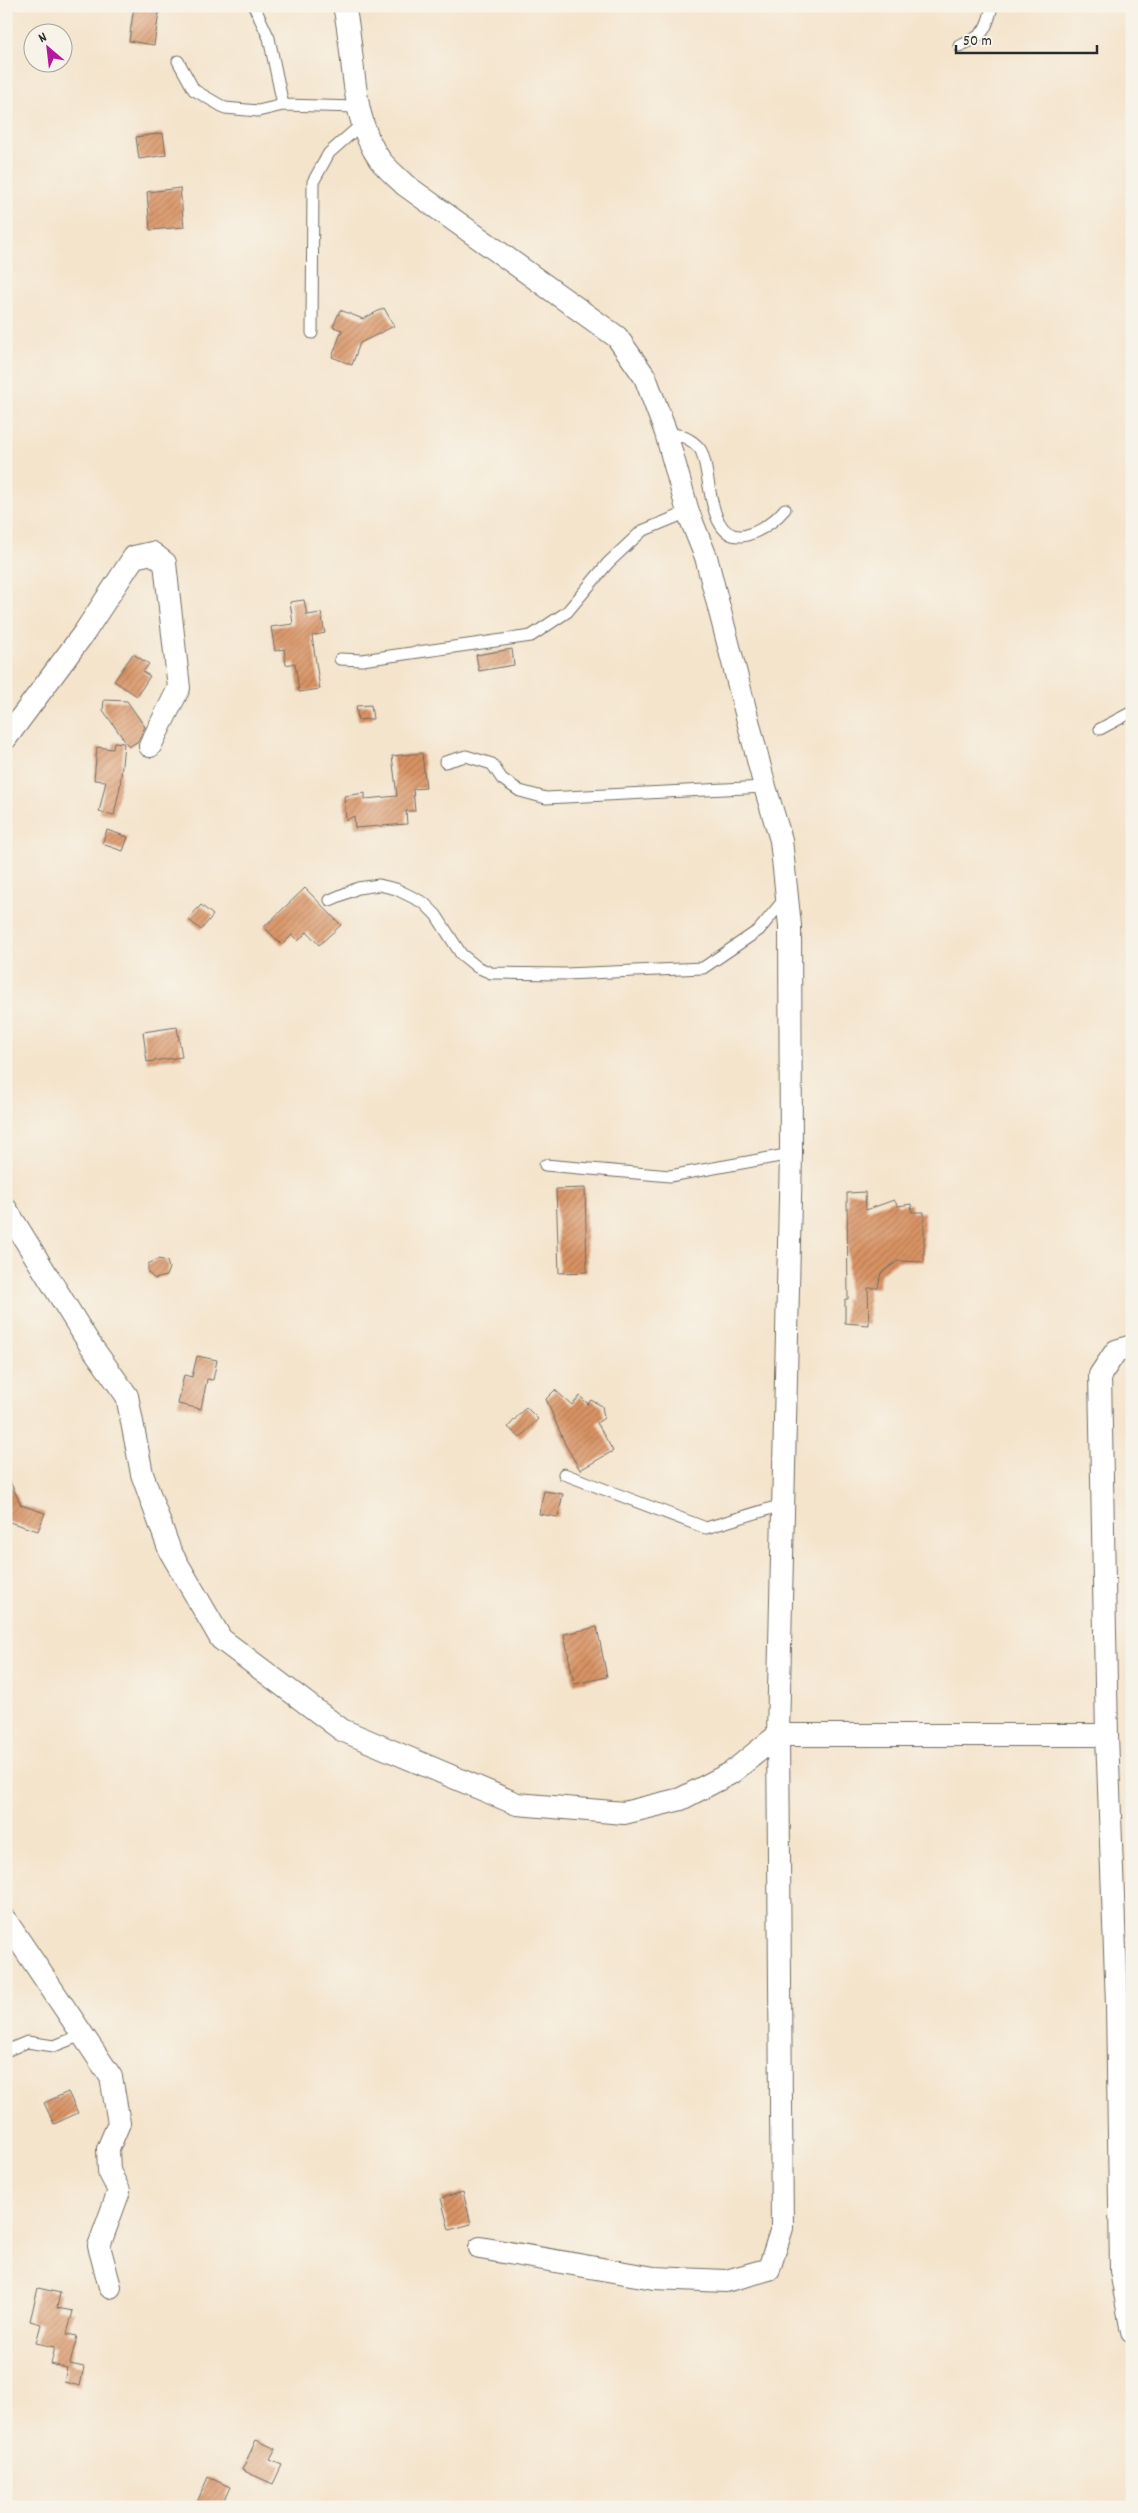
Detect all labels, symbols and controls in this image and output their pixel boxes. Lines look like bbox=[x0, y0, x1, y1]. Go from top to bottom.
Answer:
north arrow bbox=[22, 22, 72, 72]
scale bar bbox=[956, 22, 1097, 54]
text: N bbox=[35, 28, 51, 49]
text: 50 m bbox=[963, 31, 992, 53]

